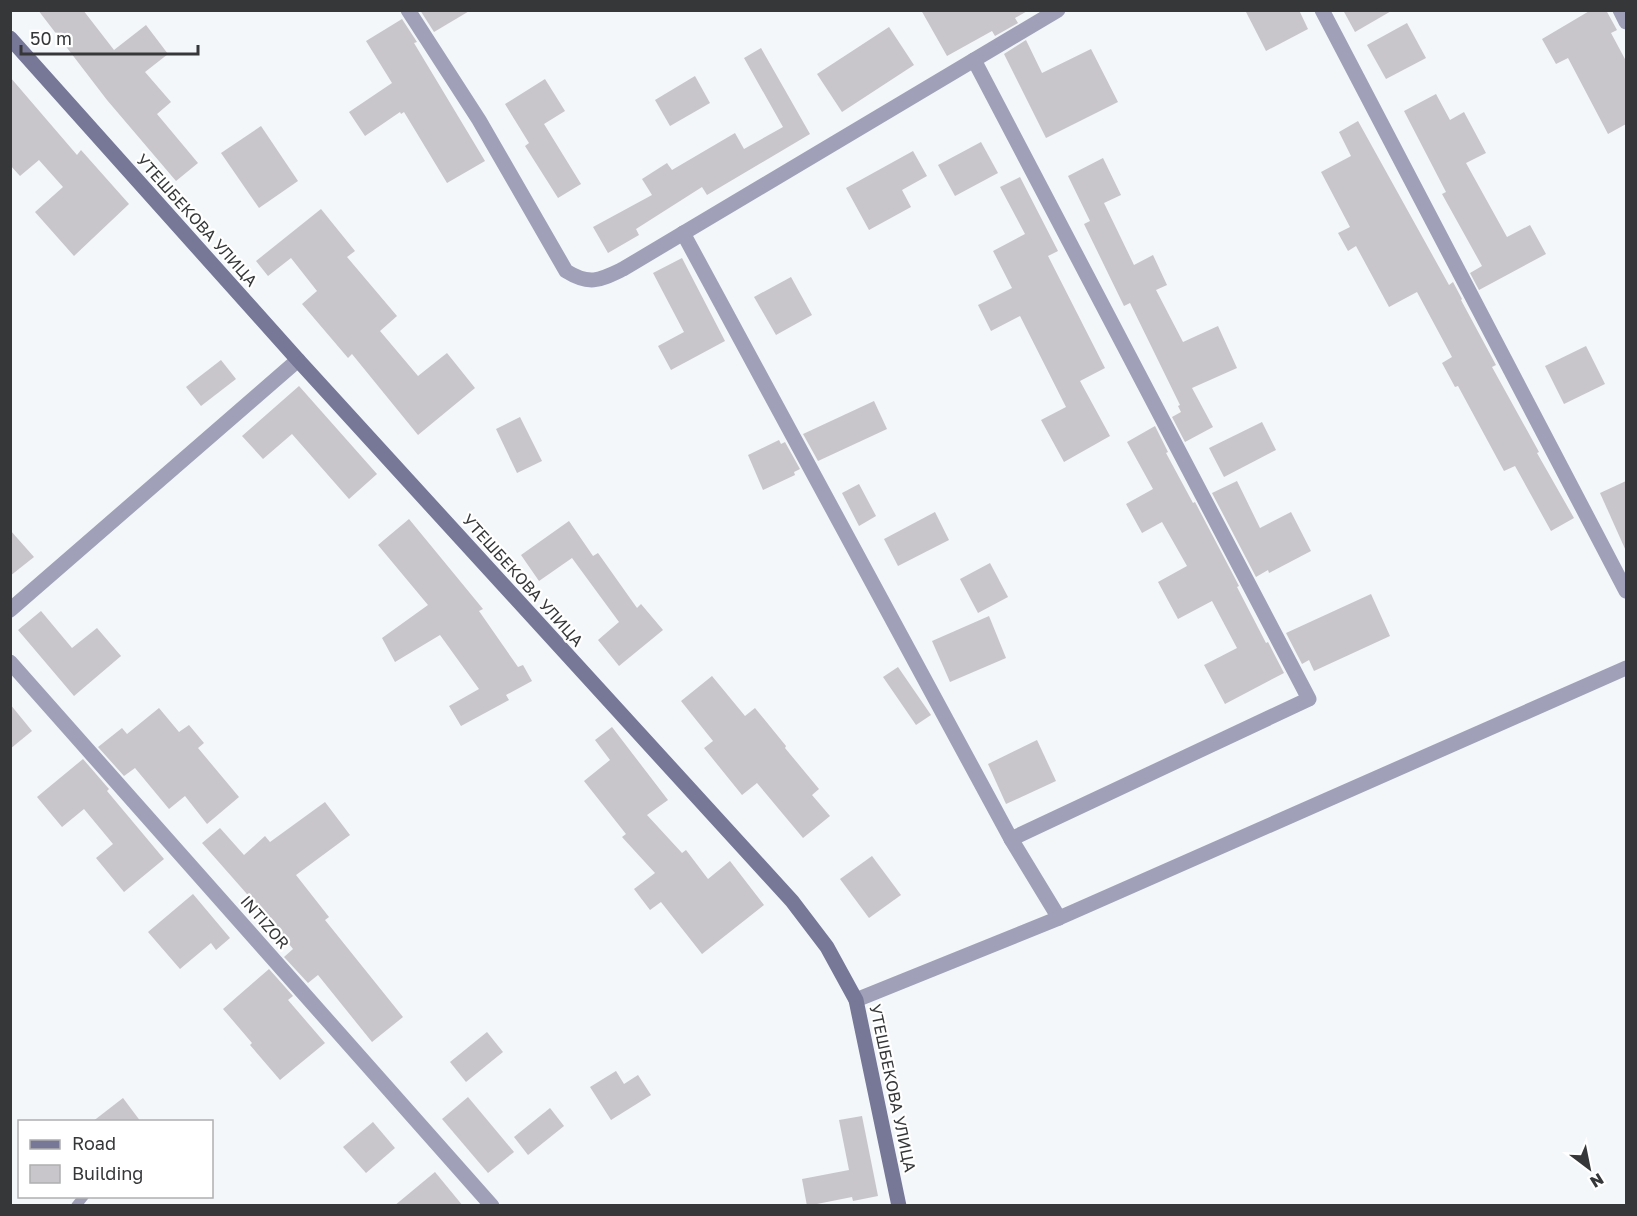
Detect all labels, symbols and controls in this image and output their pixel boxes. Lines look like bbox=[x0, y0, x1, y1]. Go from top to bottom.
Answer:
scale bar bbox=[21, 18, 198, 56]
text: 50 m bbox=[30, 27, 72, 49]
street label: УТЕШБЕКОВА УЛИЦА bbox=[132, 150, 262, 291]
street label: УТЕШБЕКОВА УЛИЦА bbox=[458, 510, 588, 651]
street label: INTIZOR bbox=[236, 891, 294, 953]
street label: УТЕШБЕКОВА УЛИЦА bbox=[865, 1002, 921, 1174]
legend bbox=[18, 1120, 213, 1198]
text: Road bbox=[72, 1132, 116, 1154]
north arrow bbox=[1559, 1138, 1619, 1198]
text: Building bbox=[72, 1162, 143, 1184]
text: N bbox=[1586, 1169, 1607, 1192]

